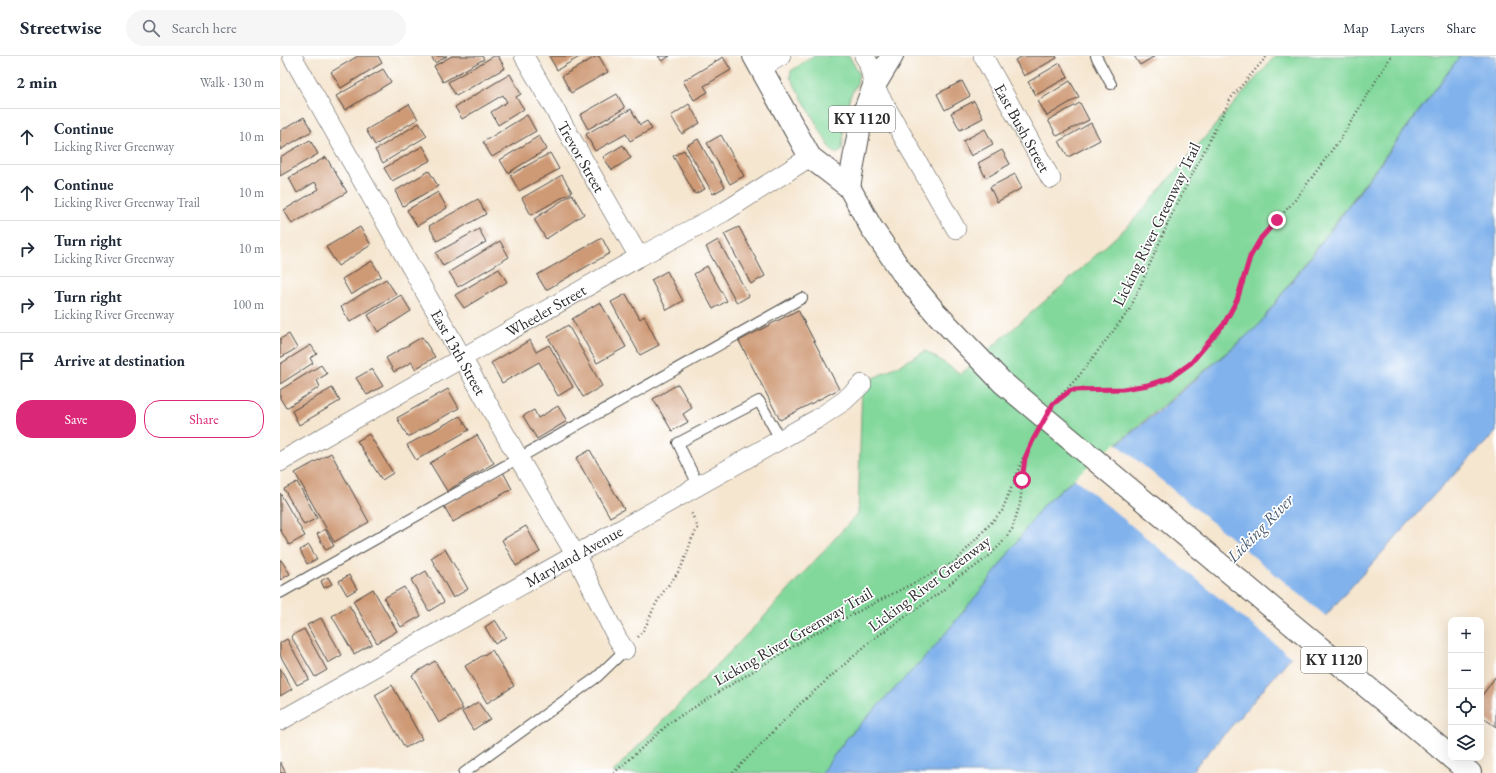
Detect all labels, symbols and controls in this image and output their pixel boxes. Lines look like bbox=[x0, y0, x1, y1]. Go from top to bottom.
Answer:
search box bbox=[126, 10, 406, 46]
text: Streetwise bbox=[20, 15, 102, 40]
icon: search bbox=[140, 17, 162, 39]
text: Search here bbox=[172, 18, 237, 37]
text: Map bbox=[1343, 19, 1368, 37]
text: Layers bbox=[1390, 19, 1425, 37]
text: Share bbox=[1447, 19, 1476, 37]
text: 2 min bbox=[16, 71, 57, 93]
text: Walk · 130 m bbox=[200, 74, 264, 91]
street label: East Bush Street bbox=[989, 80, 1055, 176]
road number: KY 1120 bbox=[829, 106, 895, 132]
street label: Trevor Street bbox=[552, 117, 610, 196]
text: Continue bbox=[54, 119, 114, 138]
icon: ahead bbox=[16, 126, 38, 148]
text: 10 m bbox=[239, 128, 264, 145]
text: Licking River Greenway bbox=[54, 138, 174, 155]
street label: Licking River Greenway Trail bbox=[1108, 139, 1205, 310]
text: Continue bbox=[54, 175, 114, 194]
icon: ahead bbox=[16, 182, 38, 204]
text: 10 m bbox=[239, 184, 264, 201]
text: Licking River Greenway Trail bbox=[54, 194, 200, 211]
route end bbox=[1268, 211, 1286, 229]
text: Turn right bbox=[54, 231, 122, 250]
icon: right bbox=[16, 238, 38, 260]
text: 10 m bbox=[239, 240, 264, 257]
text: Licking River Greenway bbox=[54, 250, 174, 267]
street label: Wheeler Street bbox=[502, 279, 590, 342]
text: Turn right bbox=[54, 287, 122, 306]
icon: right bbox=[16, 294, 38, 316]
text: 100 m bbox=[233, 296, 264, 313]
text: Licking River Greenway bbox=[54, 306, 174, 323]
street label: East 13th Street bbox=[426, 306, 491, 399]
icon: arrive bbox=[16, 350, 38, 372]
text: Arrive at destination bbox=[54, 351, 185, 370]
button: Save bbox=[16, 400, 136, 438]
button: Share bbox=[144, 400, 264, 438]
route start bbox=[1013, 471, 1031, 489]
water label: Licking River bbox=[1221, 488, 1299, 568]
street label: Maryland Avenue bbox=[521, 520, 627, 592]
street label: Licking River Greenway bbox=[864, 530, 995, 636]
street label: Licking River Greenway Trail bbox=[710, 582, 876, 690]
map controls bbox=[1448, 617, 1484, 761]
button: + bbox=[1448, 617, 1484, 653]
road number: KY 1120 bbox=[1301, 647, 1367, 673]
button: − bbox=[1448, 653, 1484, 689]
button: locate bbox=[1448, 689, 1484, 725]
button: layers bbox=[1448, 725, 1484, 761]

